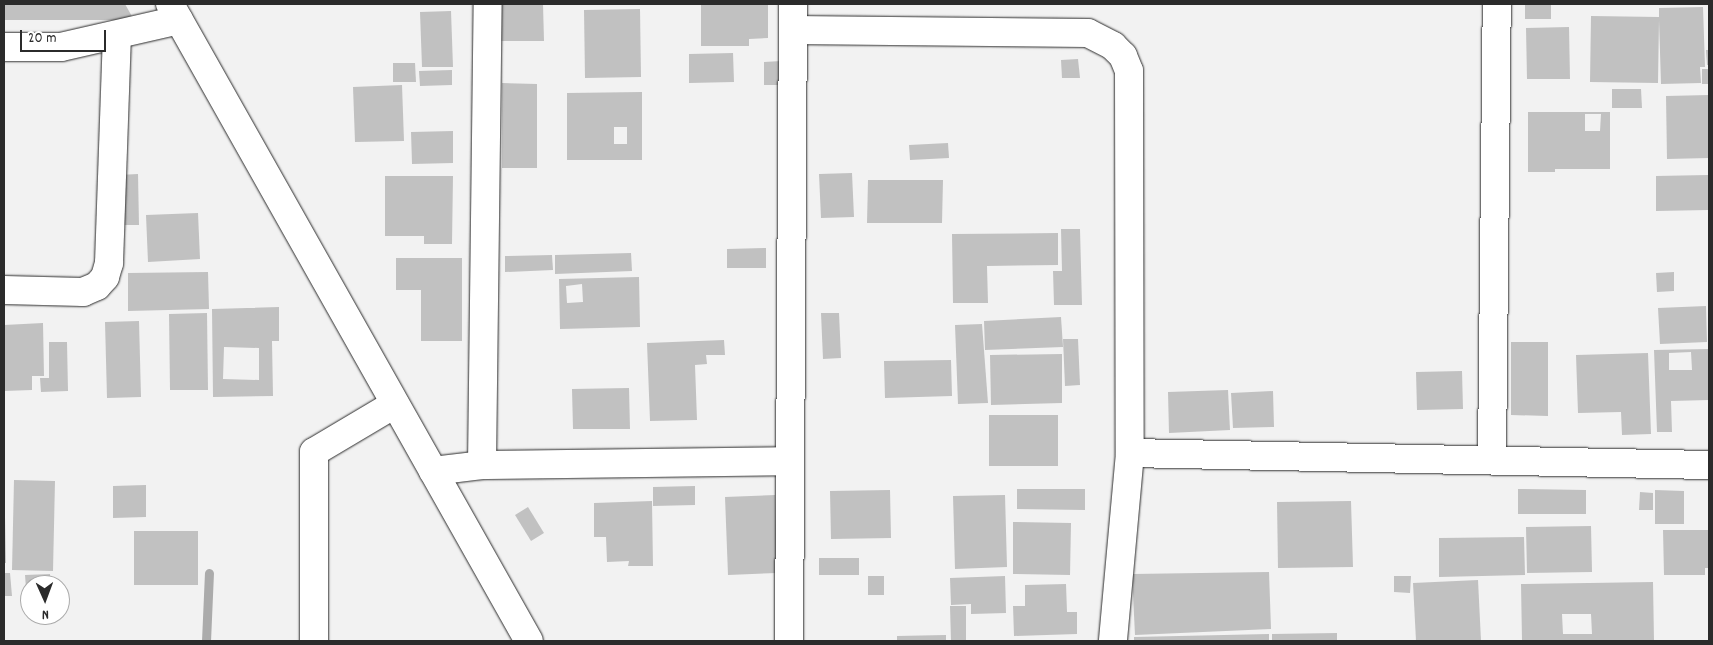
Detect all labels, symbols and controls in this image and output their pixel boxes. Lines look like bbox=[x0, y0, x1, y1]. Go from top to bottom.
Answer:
scale bar bbox=[22, 20, 109, 52]
text: 20 m bbox=[28, 28, 56, 50]
north arrow bbox=[20, 575, 70, 625]
text: N bbox=[42, 604, 49, 624]

